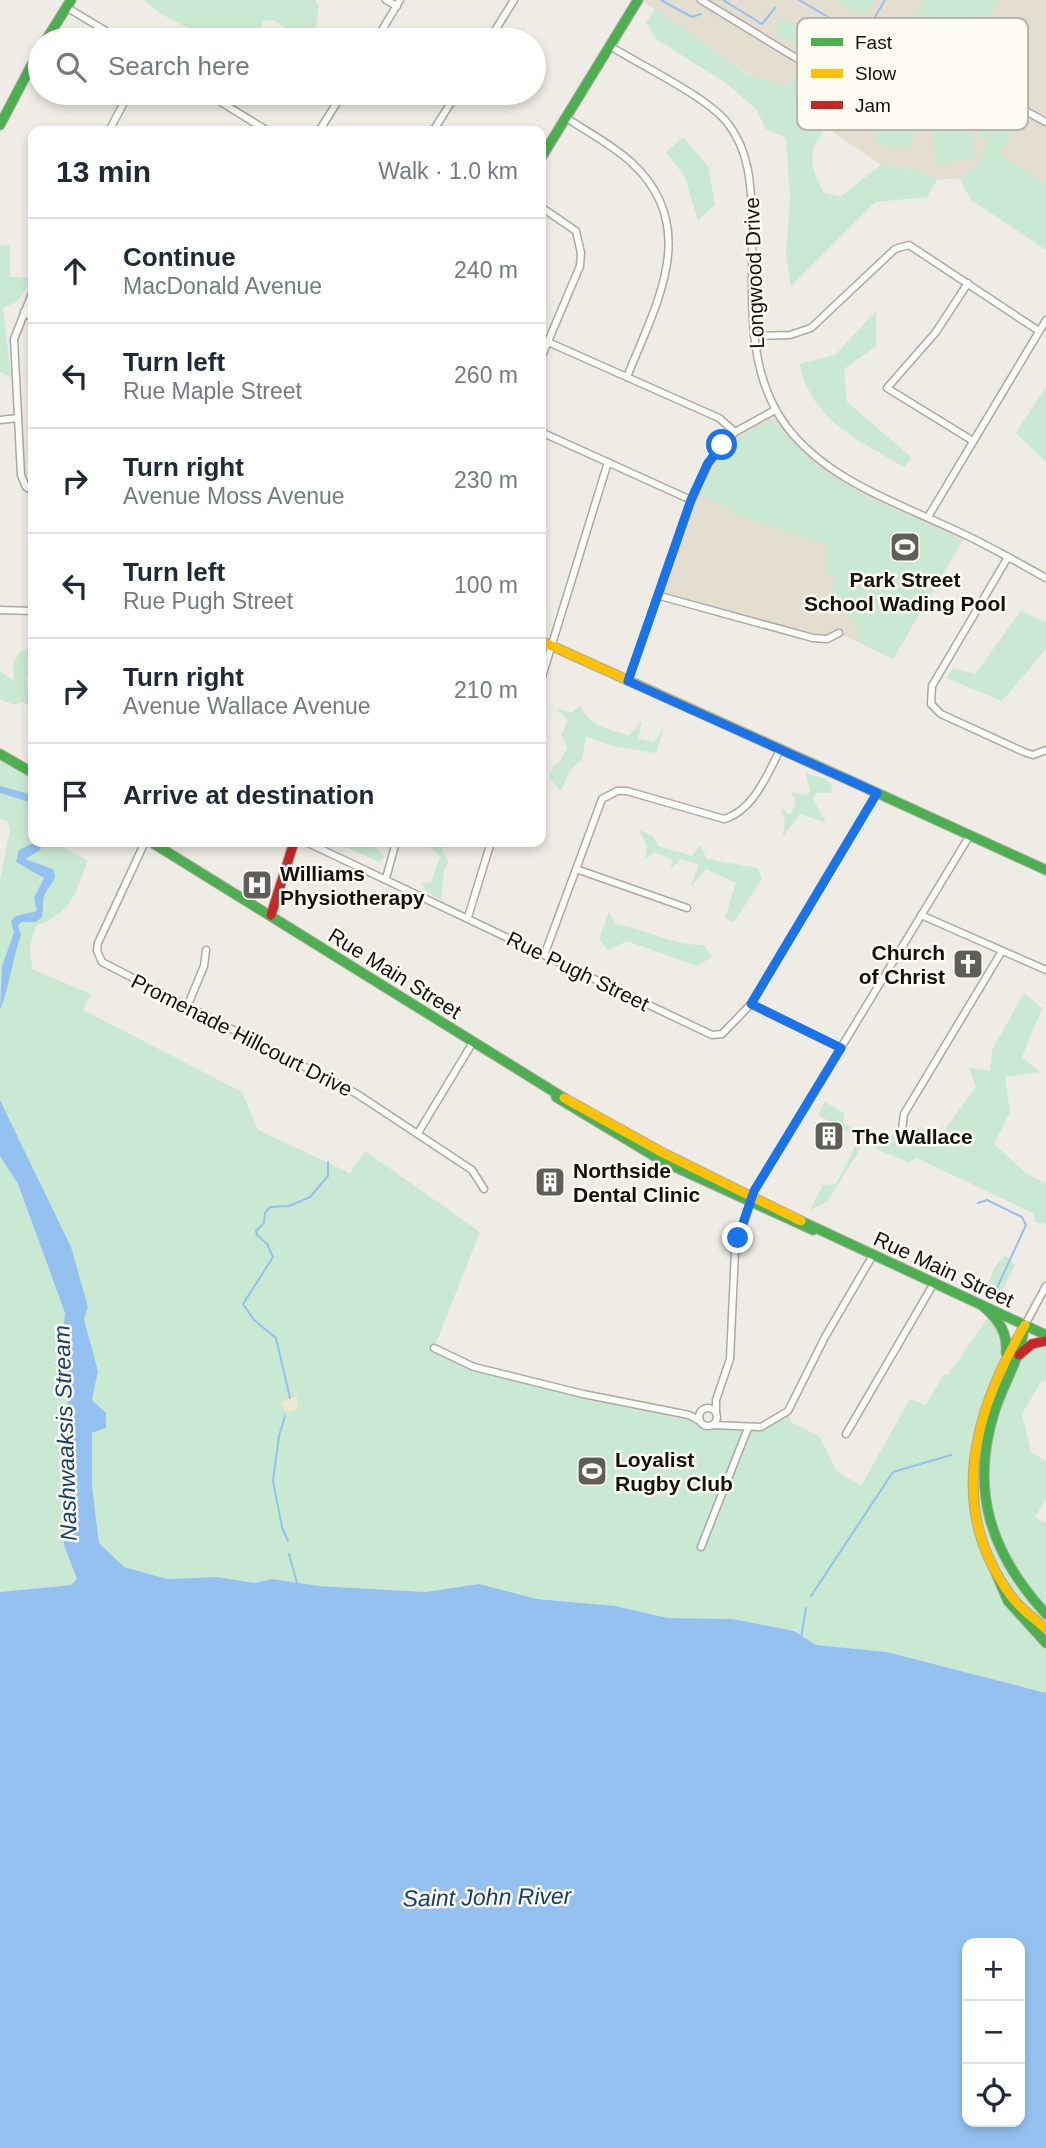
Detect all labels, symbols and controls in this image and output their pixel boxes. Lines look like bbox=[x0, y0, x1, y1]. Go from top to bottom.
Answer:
legend bbox=[797, 18, 1028, 130]
search box bbox=[28, 28, 546, 105]
text: Fast bbox=[855, 32, 893, 53]
icon: search bbox=[52, 48, 90, 86]
text: Search here bbox=[108, 51, 250, 81]
text: Slow bbox=[855, 63, 896, 84]
text: Jam bbox=[855, 95, 891, 116]
text: 13 min bbox=[56, 155, 151, 188]
text: Walk · 1.0 km bbox=[378, 158, 518, 184]
street label: Longwood Drive bbox=[740, 197, 768, 349]
text: Continue bbox=[123, 242, 236, 272]
icon: ahead bbox=[56, 252, 94, 290]
text: 240 m bbox=[454, 257, 518, 283]
text: MacDonald Avenue bbox=[123, 273, 322, 299]
text: Turn left bbox=[123, 347, 225, 377]
icon: left bbox=[56, 357, 94, 395]
text: 260 m bbox=[454, 362, 518, 388]
text: Rue Maple Street bbox=[123, 378, 302, 404]
route start bbox=[706, 429, 737, 460]
text: Turn right bbox=[123, 452, 244, 482]
icon: right bbox=[56, 462, 94, 500]
text: 230 m bbox=[454, 467, 518, 493]
text: Avenue Moss Avenue bbox=[123, 483, 345, 509]
sports icon: Park Street School Wading Pool bbox=[888, 530, 922, 564]
text: Turn left bbox=[123, 557, 225, 587]
icon: left bbox=[56, 567, 94, 605]
place label: Park Street School Wading Pool bbox=[804, 568, 1006, 615]
text: 100 m bbox=[454, 572, 518, 598]
text: Rue Pugh Street bbox=[123, 588, 293, 614]
text: Turn right bbox=[123, 662, 244, 692]
icon: right bbox=[56, 672, 94, 710]
text: 210 m bbox=[454, 677, 518, 703]
text: Avenue Wallace Avenue bbox=[123, 693, 371, 719]
icon: arrive bbox=[56, 777, 94, 815]
text: Arrive at destination bbox=[123, 780, 374, 810]
place label: Williams Physiotherapy bbox=[280, 862, 425, 909]
hospital icon: Williams Physiotherapy bbox=[240, 868, 274, 902]
street label: Rue Main Street bbox=[325, 923, 466, 1023]
street label: Rue Pugh Street bbox=[503, 927, 653, 1015]
place label: Church of Christ bbox=[859, 941, 945, 988]
church icon: Church of Christ bbox=[951, 947, 985, 981]
street label: Promenade Hillcourt Drive bbox=[128, 969, 356, 1101]
building icon: The Wallace bbox=[812, 1119, 846, 1153]
place label: The Wallace bbox=[852, 1125, 973, 1148]
place label: Northside Dental Clinic bbox=[573, 1159, 701, 1206]
building icon: Northside Dental Clinic bbox=[533, 1165, 567, 1199]
route end bbox=[722, 1222, 753, 1253]
street label: Rue Main Street bbox=[870, 1227, 1018, 1312]
water label: Nashwaaksis Stream bbox=[48, 1325, 82, 1541]
place label: Loyalist Rugby Club bbox=[615, 1448, 733, 1495]
sports icon: Loyalist Rugby Club bbox=[575, 1454, 609, 1488]
water label: Saint John River bbox=[402, 1883, 573, 1911]
map controls bbox=[962, 1938, 1025, 2127]
button: + bbox=[962, 1938, 1025, 2001]
button: − bbox=[962, 2001, 1025, 2064]
button: locate bbox=[962, 2064, 1025, 2127]

